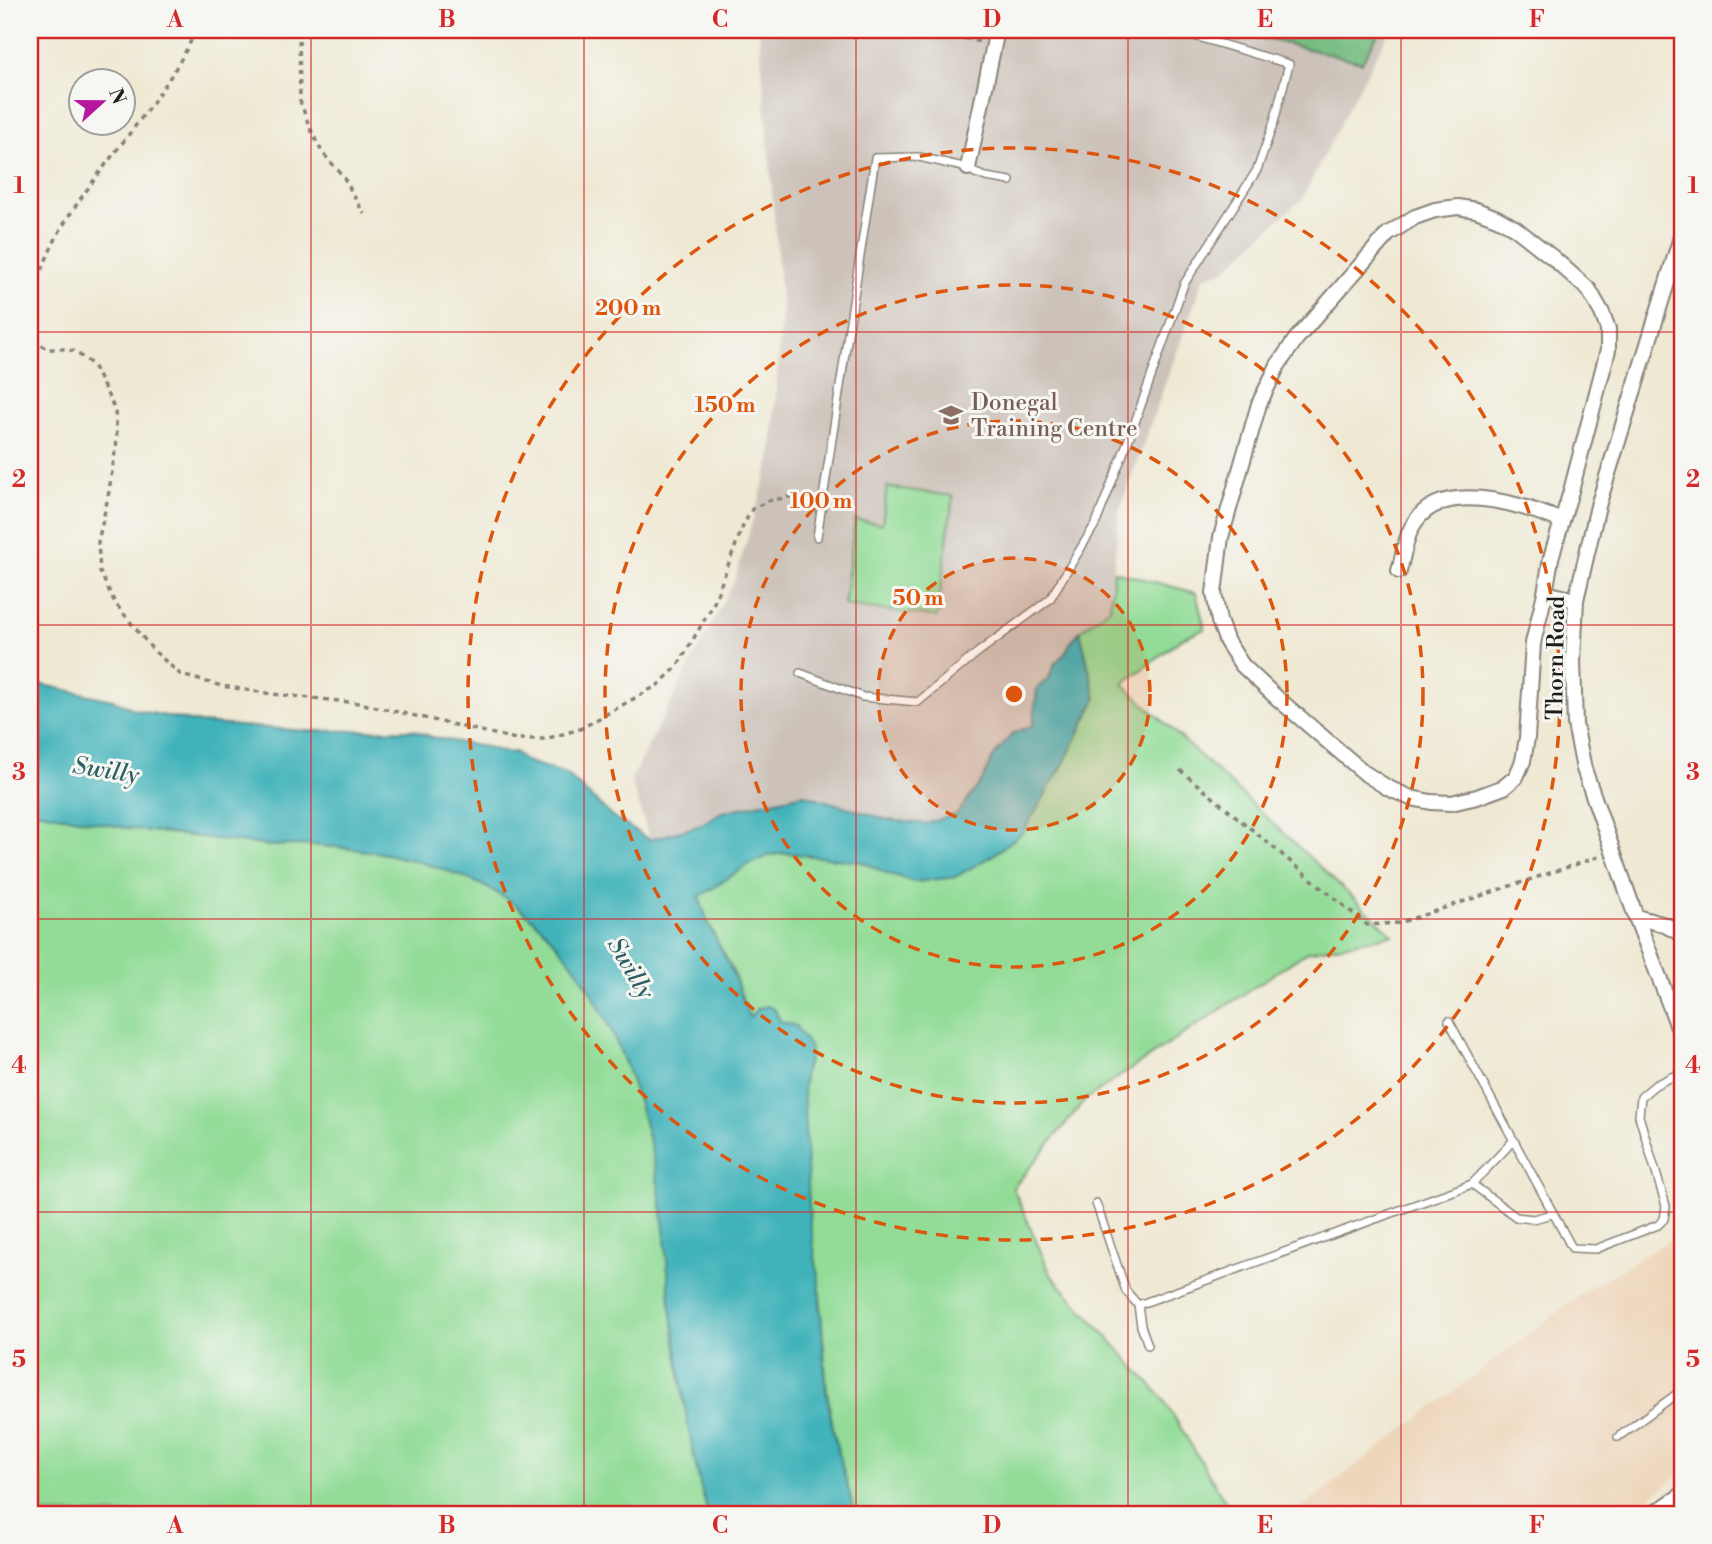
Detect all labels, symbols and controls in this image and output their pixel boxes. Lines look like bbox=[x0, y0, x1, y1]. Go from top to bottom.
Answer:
text: A bbox=[166, 6, 184, 34]
text: B bbox=[438, 6, 456, 34]
text: C bbox=[712, 6, 728, 34]
text: D bbox=[983, 6, 1001, 34]
text: E bbox=[1257, 6, 1273, 34]
text: F bbox=[1529, 6, 1545, 34]
north arrow bbox=[66, 66, 136, 136]
text: N bbox=[103, 85, 131, 108]
text: 1 bbox=[13, 172, 25, 200]
text: 1 bbox=[1687, 172, 1699, 200]
text: 200 m bbox=[595, 296, 661, 322]
place label: Donegal Training Centre bbox=[971, 389, 1138, 443]
text: 150 m bbox=[695, 393, 755, 419]
school or university icon: Donegal Training Centre bbox=[937, 401, 965, 429]
text: 2 bbox=[12, 466, 26, 494]
text: 2 bbox=[1686, 466, 1700, 494]
text: 100 m bbox=[790, 489, 852, 515]
text: 50 m bbox=[893, 586, 943, 612]
street label: Thorn Road bbox=[1541, 596, 1571, 720]
centre of rings bbox=[1002, 682, 1026, 706]
water label: Swilly bbox=[70, 751, 142, 791]
text: 3 bbox=[12, 759, 26, 787]
text: 3 bbox=[1686, 759, 1700, 787]
water label: Swilly bbox=[600, 932, 660, 1005]
text: 4 bbox=[11, 1052, 27, 1080]
text: 4 bbox=[1685, 1052, 1701, 1080]
text: 5 bbox=[12, 1346, 26, 1374]
text: 5 bbox=[1686, 1346, 1700, 1374]
text: A bbox=[166, 1512, 184, 1540]
text: B bbox=[438, 1512, 456, 1540]
text: C bbox=[712, 1512, 728, 1540]
text: D bbox=[983, 1512, 1001, 1540]
text: E bbox=[1257, 1512, 1273, 1540]
text: F bbox=[1529, 1512, 1545, 1540]

